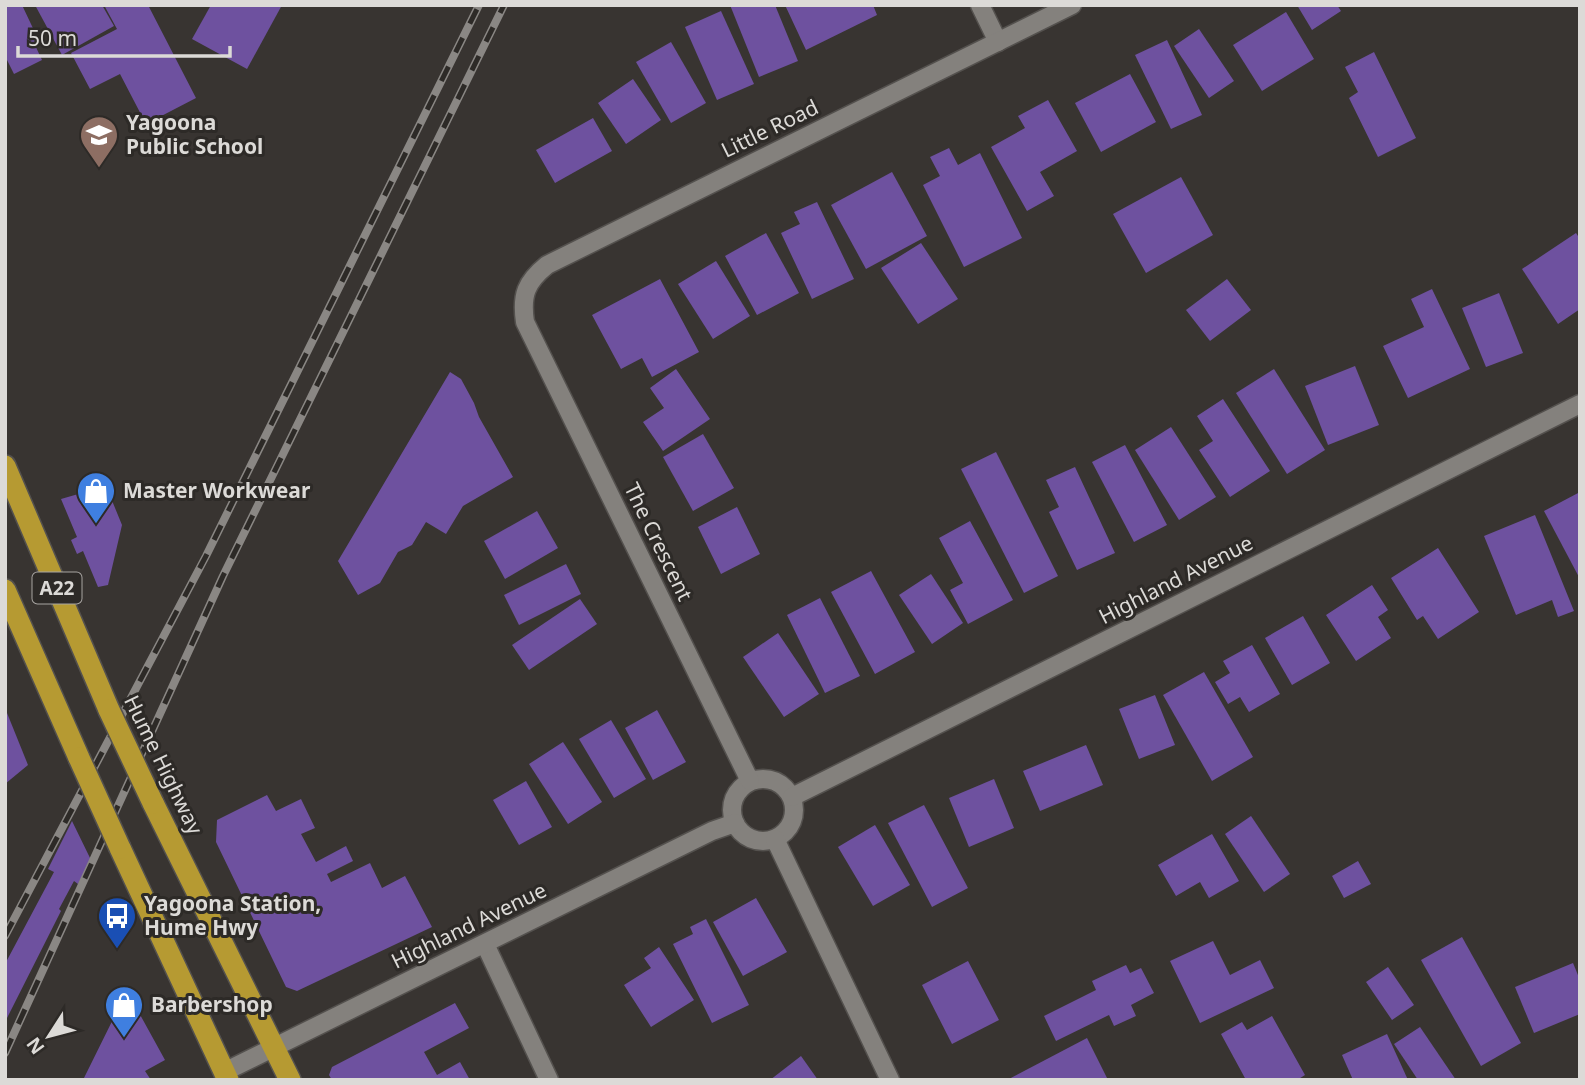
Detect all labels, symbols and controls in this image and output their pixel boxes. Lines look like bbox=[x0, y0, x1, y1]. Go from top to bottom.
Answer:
scale bar bbox=[18, 14, 229, 58]
text: 50 m bbox=[28, 24, 77, 52]
street label: Little Road bbox=[716, 93, 823, 164]
place label: Yagoona Public School bbox=[126, 108, 263, 160]
school or university icon: Yagoona Public School bbox=[78, 114, 120, 169]
shop icon: Master Workwear bbox=[75, 470, 117, 525]
place label: Master Workwear bbox=[123, 476, 311, 504]
street label: The Crescent bbox=[618, 478, 700, 606]
street label: Highland Avenue bbox=[1094, 528, 1257, 630]
road number: A22 bbox=[32, 572, 82, 604]
street label: Hume Highway bbox=[118, 690, 210, 839]
street label: Highland Avenue bbox=[386, 875, 551, 975]
place label: Yagoona Station, Hume Hwy bbox=[144, 889, 321, 941]
bus stop icon: Yagoona Station, Hume Hwy bbox=[96, 895, 138, 950]
shop icon: Barbershop bbox=[103, 984, 145, 1039]
place label: Barbershop bbox=[151, 990, 273, 1018]
north arrow bbox=[14, 1001, 84, 1071]
text: N bbox=[20, 1032, 50, 1060]

